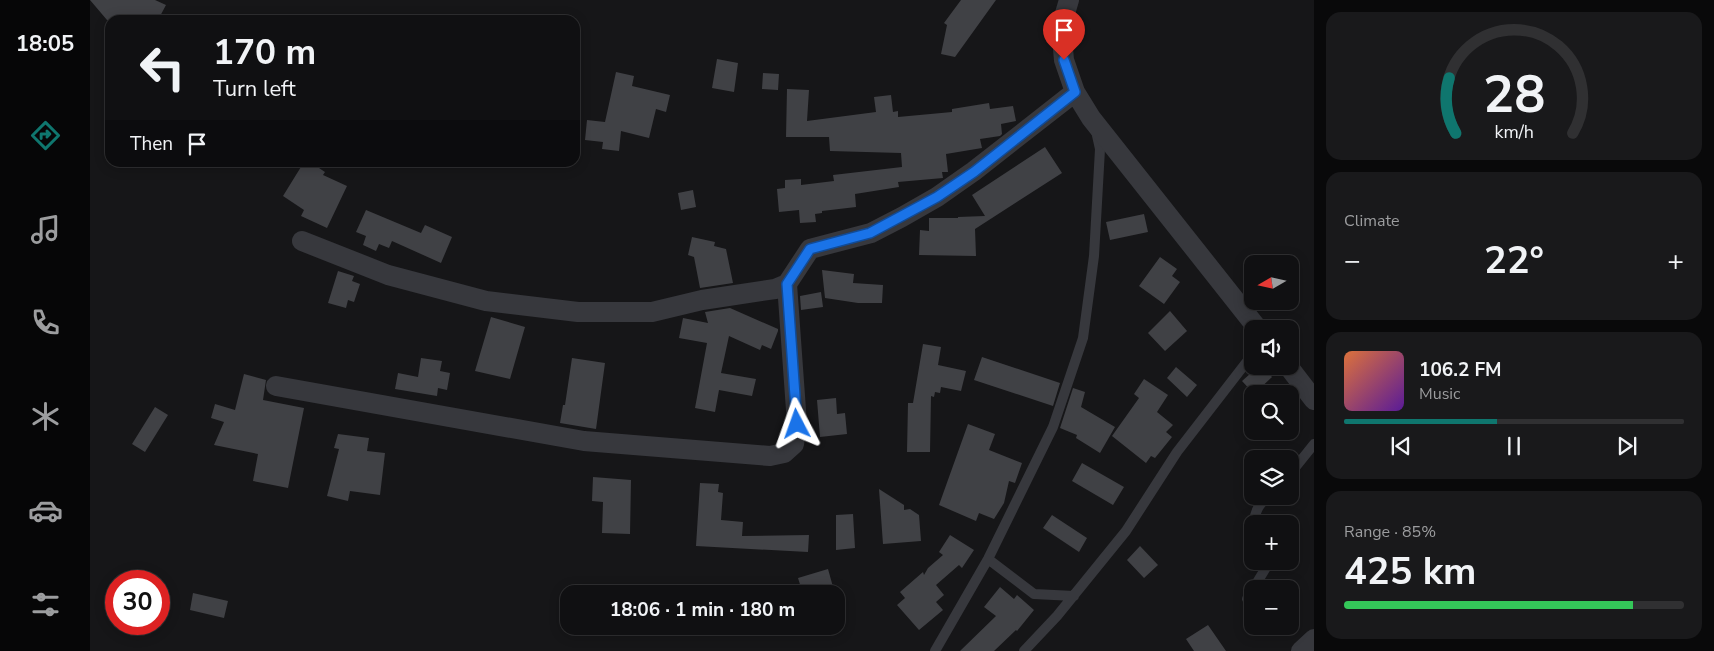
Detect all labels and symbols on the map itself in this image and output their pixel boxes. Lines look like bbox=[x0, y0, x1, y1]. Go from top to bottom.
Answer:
pin bbox=[1043, 9, 1085, 60]
north arrow bbox=[1244, 255, 1299, 310]
position arrow bbox=[770, 397, 822, 449]
speed limit sign: 30 bbox=[105, 570, 170, 635]

